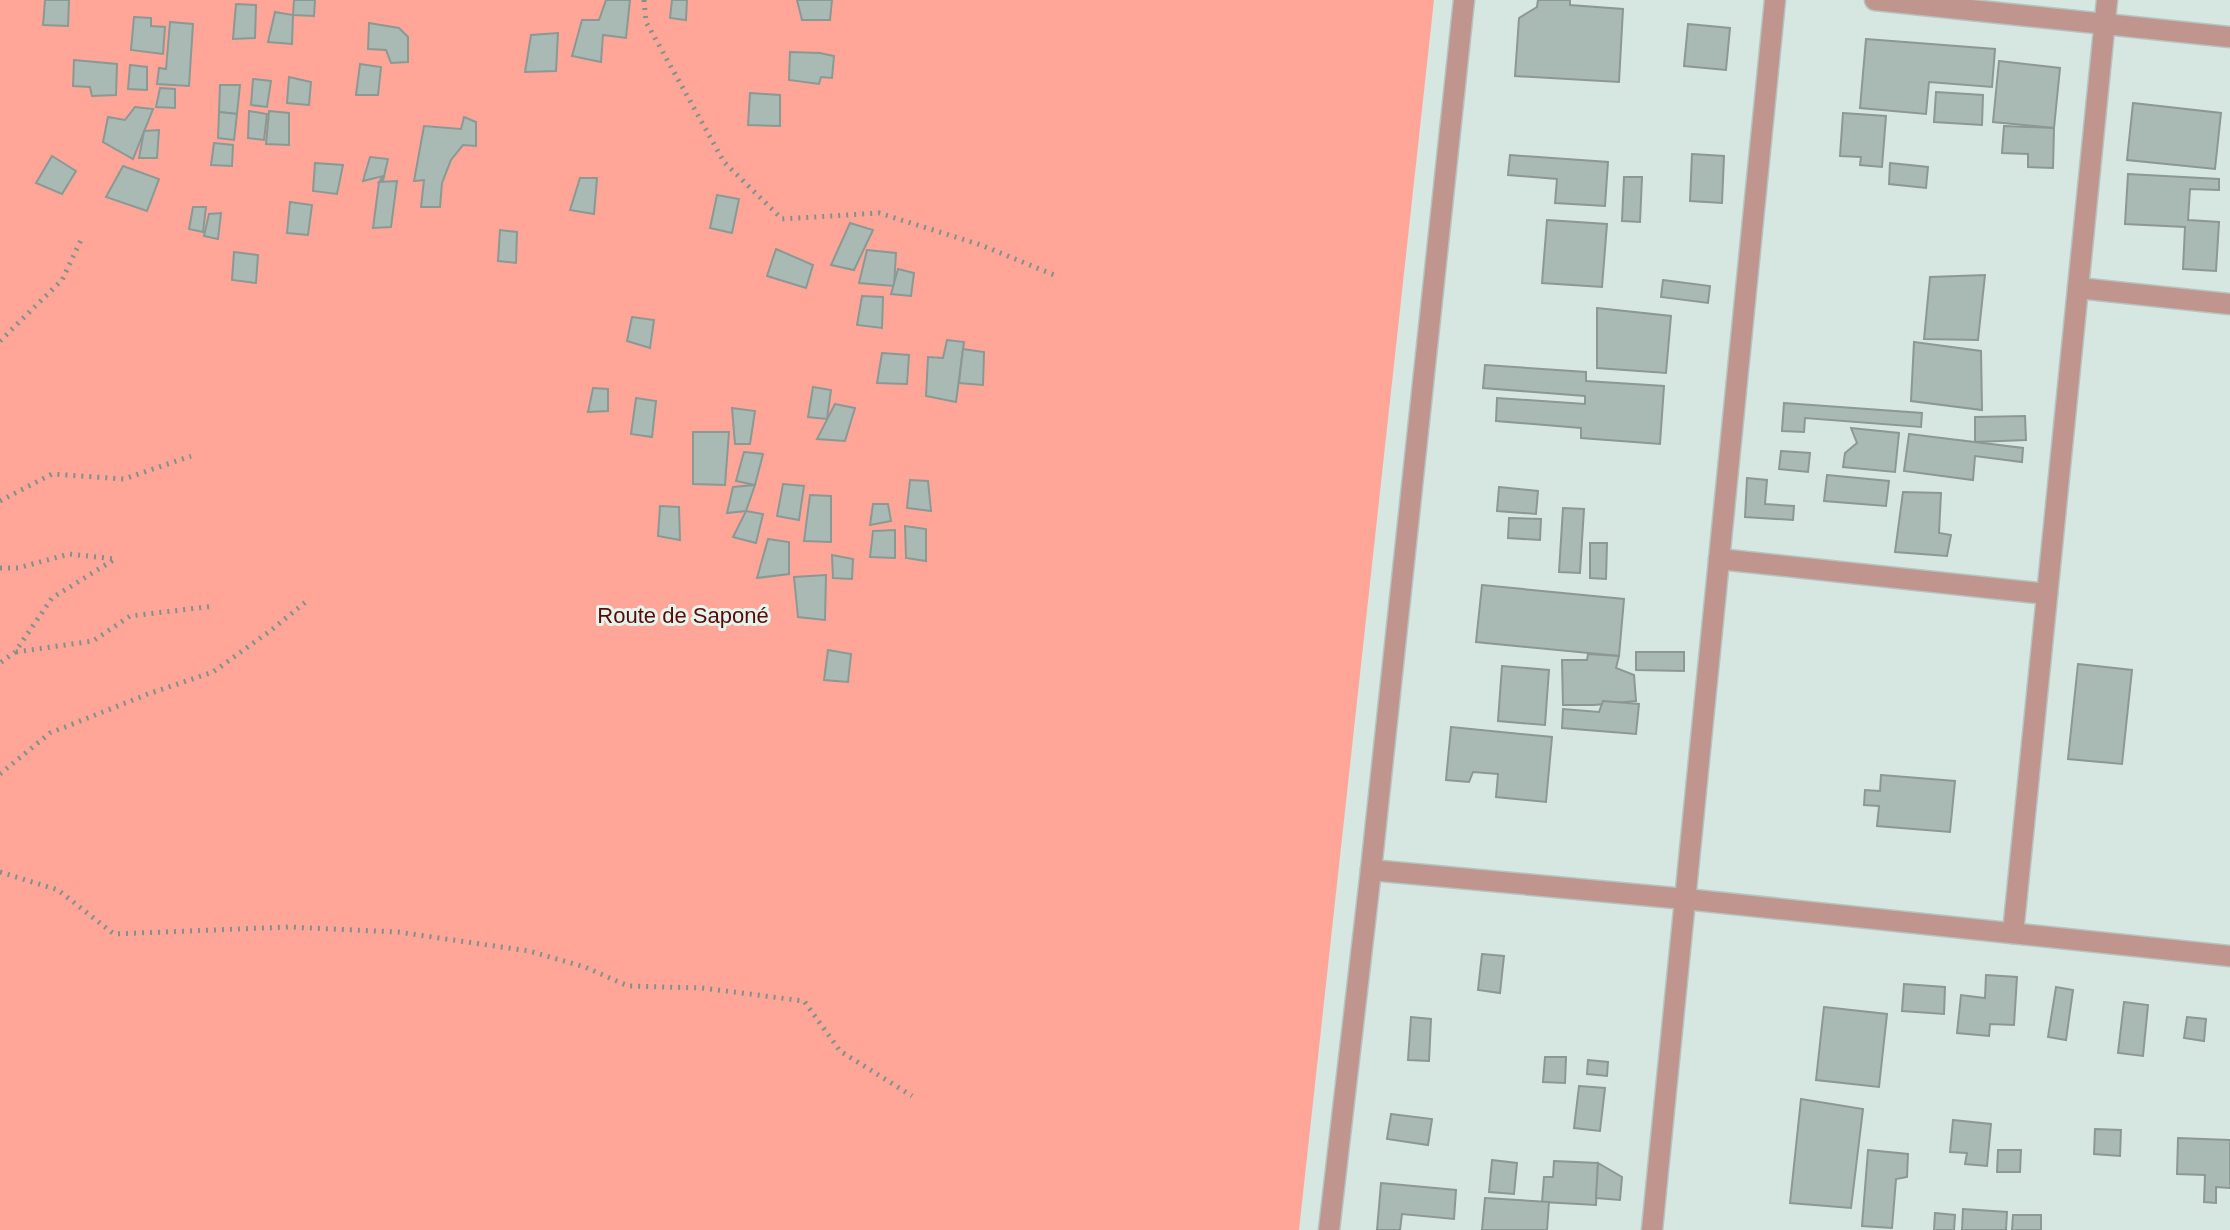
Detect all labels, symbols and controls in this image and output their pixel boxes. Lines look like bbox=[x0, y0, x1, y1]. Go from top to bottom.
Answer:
park label: Route de Saponé bbox=[597, 603, 769, 628]

